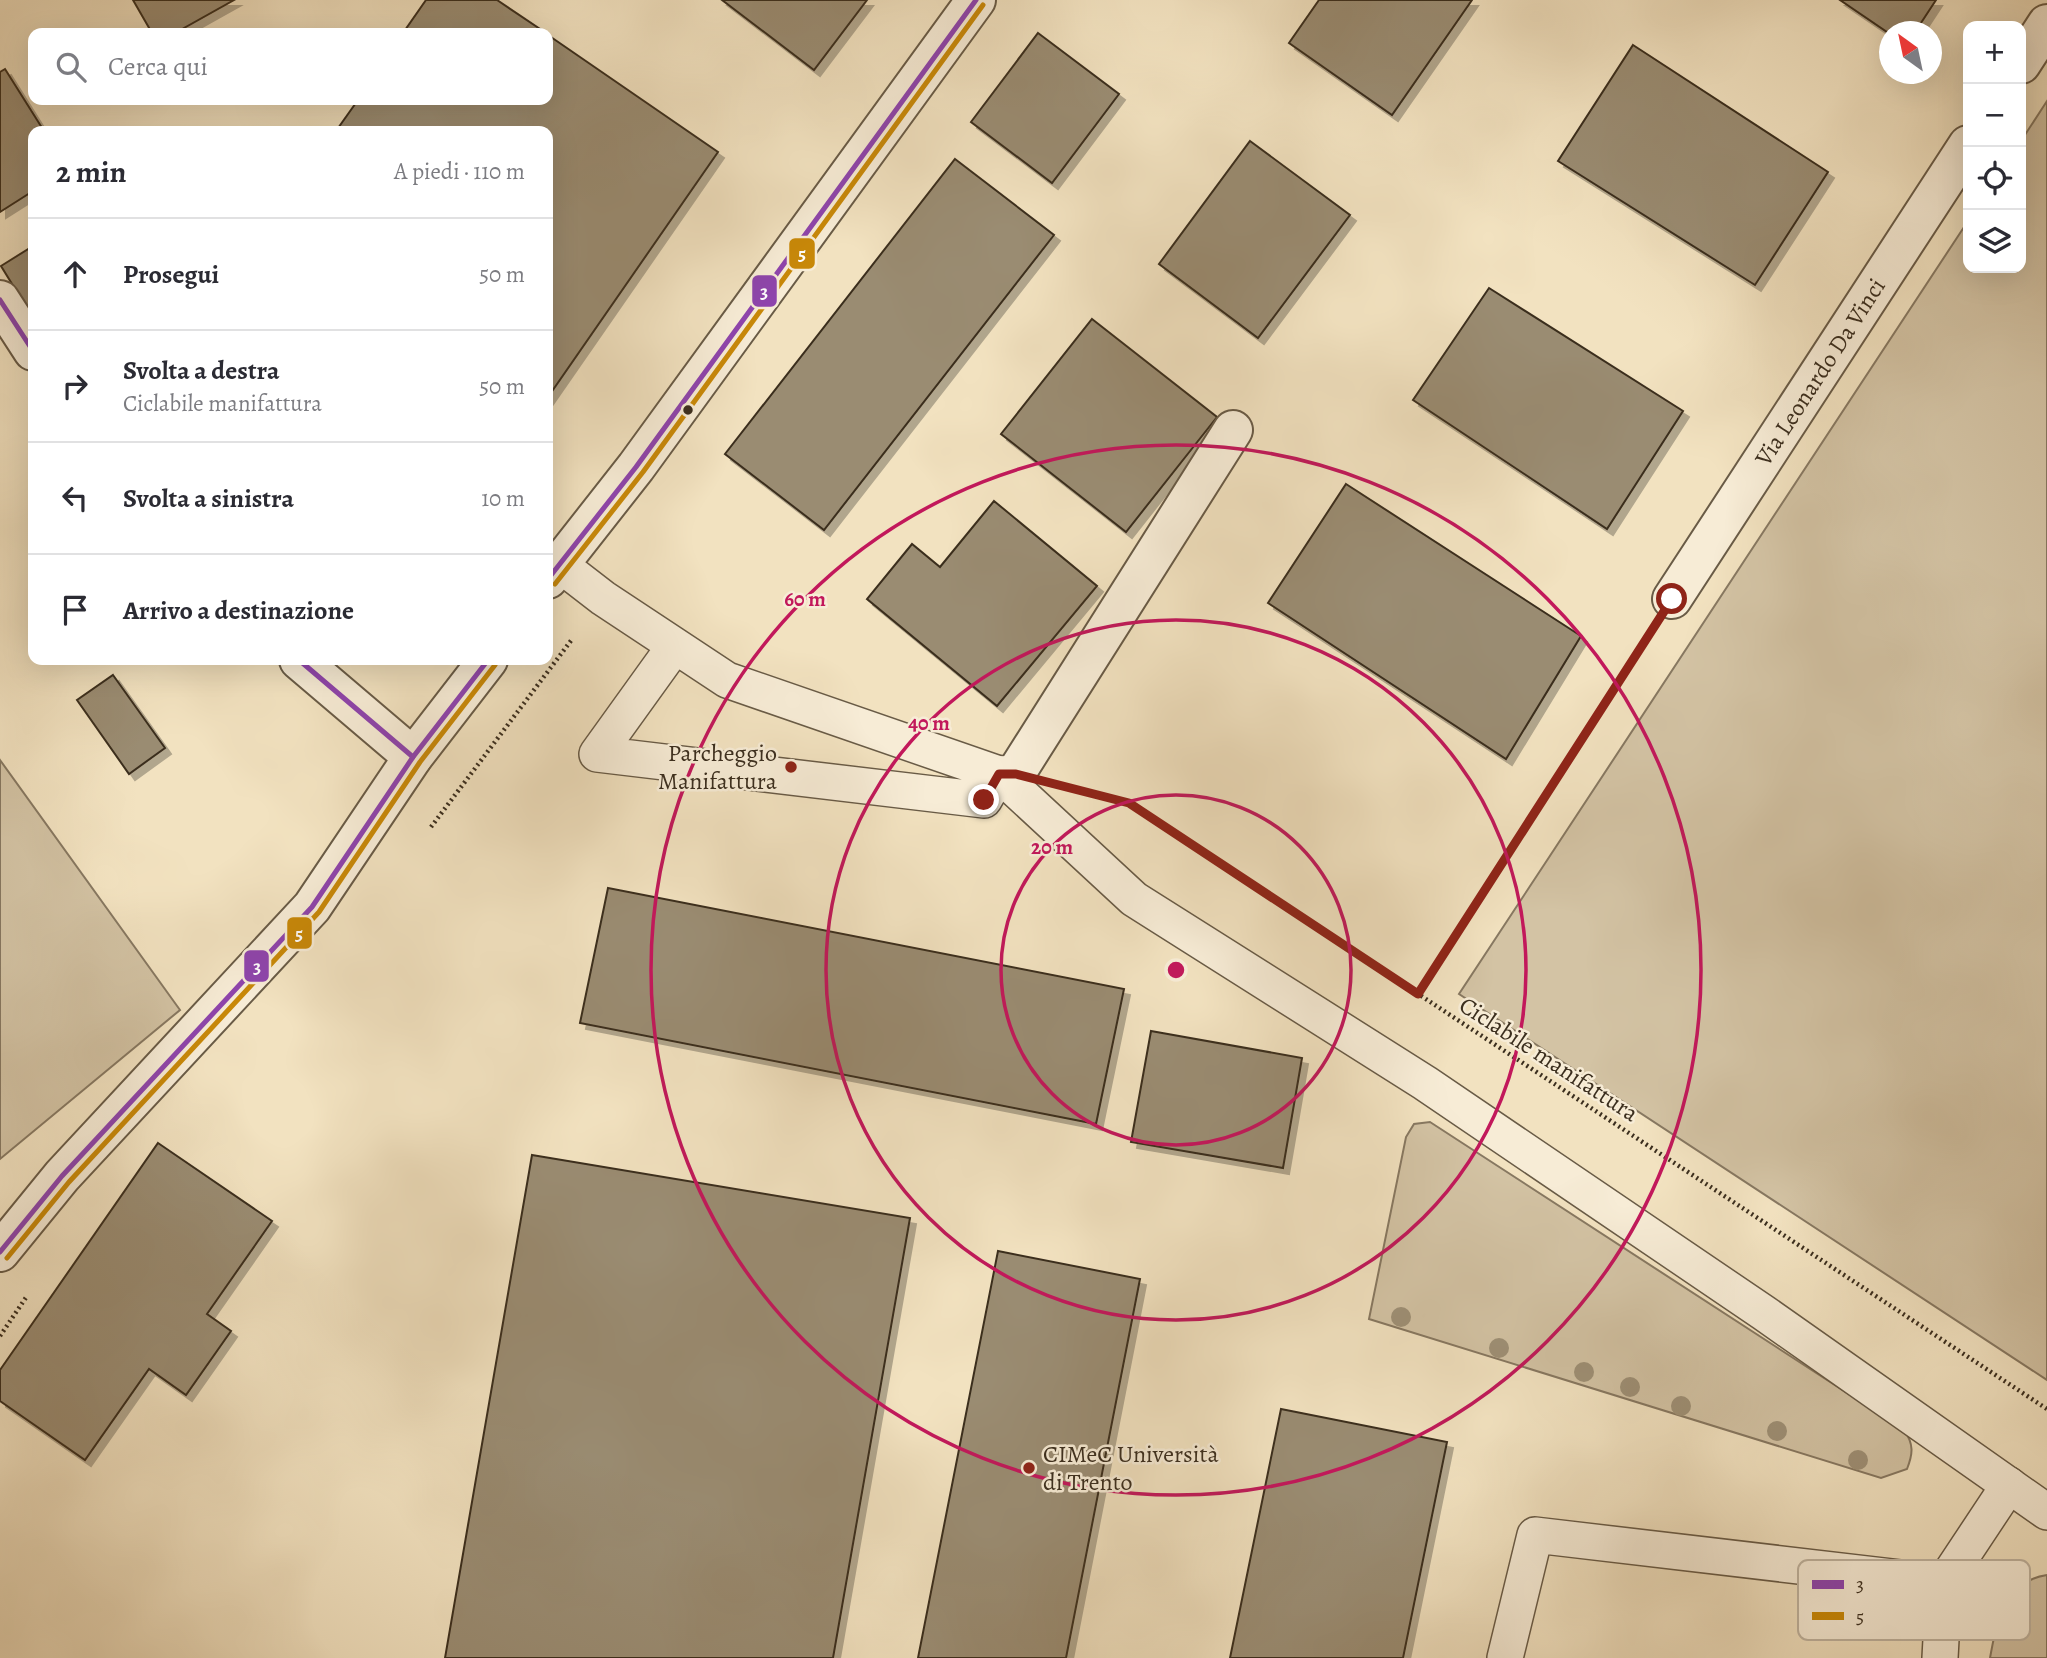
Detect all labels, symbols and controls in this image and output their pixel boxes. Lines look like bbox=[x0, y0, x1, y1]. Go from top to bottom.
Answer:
north arrow bbox=[1879, 21, 1942, 84]
map controls bbox=[1963, 21, 2026, 273]
button: + bbox=[1963, 21, 2026, 84]
search box bbox=[28, 28, 553, 105]
icon: search bbox=[52, 48, 90, 86]
text: Cerca qui bbox=[108, 49, 208, 84]
button: − bbox=[1963, 84, 2026, 147]
button: locate bbox=[1963, 147, 2026, 210]
text: 2 min bbox=[56, 152, 126, 192]
text: A piedi · 110 m bbox=[394, 156, 525, 187]
button: layers bbox=[1963, 210, 2026, 273]
line badge: 5 bbox=[788, 237, 816, 270]
text: 5 bbox=[798, 241, 806, 267]
icon: ahead bbox=[56, 255, 94, 293]
text: Prosegui bbox=[123, 257, 219, 292]
text: 50 m bbox=[479, 259, 525, 290]
street label: Via Leonardo Da Vinci bbox=[1747, 272, 1893, 473]
line badge: 3 bbox=[751, 274, 778, 308]
text: 3 bbox=[760, 279, 768, 305]
text: Svolta a destra bbox=[123, 353, 280, 388]
icon: right bbox=[56, 367, 94, 405]
text: 50 m bbox=[479, 371, 525, 402]
text: Ciclabile manifattura bbox=[123, 388, 322, 419]
unlabelled marker bbox=[681, 403, 695, 417]
icon: left bbox=[56, 479, 94, 517]
text: Svolta a sinistra bbox=[123, 481, 294, 516]
text: 10 m bbox=[481, 483, 525, 514]
route start bbox=[1656, 583, 1687, 614]
text: 60 m bbox=[784, 585, 826, 613]
icon: arrive bbox=[56, 591, 94, 629]
text: Arrivo a destinazione bbox=[123, 593, 354, 628]
text: 40 m bbox=[908, 709, 950, 737]
place label: Parcheggio Manifattura bbox=[658, 737, 778, 797]
marker: Parcheggio Manifattura bbox=[783, 759, 799, 775]
route end bbox=[968, 784, 999, 815]
text: 20 m bbox=[1031, 833, 1073, 861]
line badge: 5 bbox=[286, 916, 313, 950]
text: 5 bbox=[295, 921, 303, 947]
line badge: 3 bbox=[243, 949, 270, 983]
text: 3 bbox=[253, 954, 261, 980]
centre of rings bbox=[1164, 958, 1188, 982]
street label: Ciclabile manifattura bbox=[1453, 989, 1646, 1129]
place label: CIMeC Università di Trento bbox=[1043, 1438, 1219, 1498]
marker: CIMeC Università di Trento bbox=[1021, 1460, 1037, 1476]
legend bbox=[1798, 1560, 2030, 1640]
text: 3 bbox=[1856, 1572, 1864, 1598]
text: 5 bbox=[1856, 1604, 1864, 1630]

